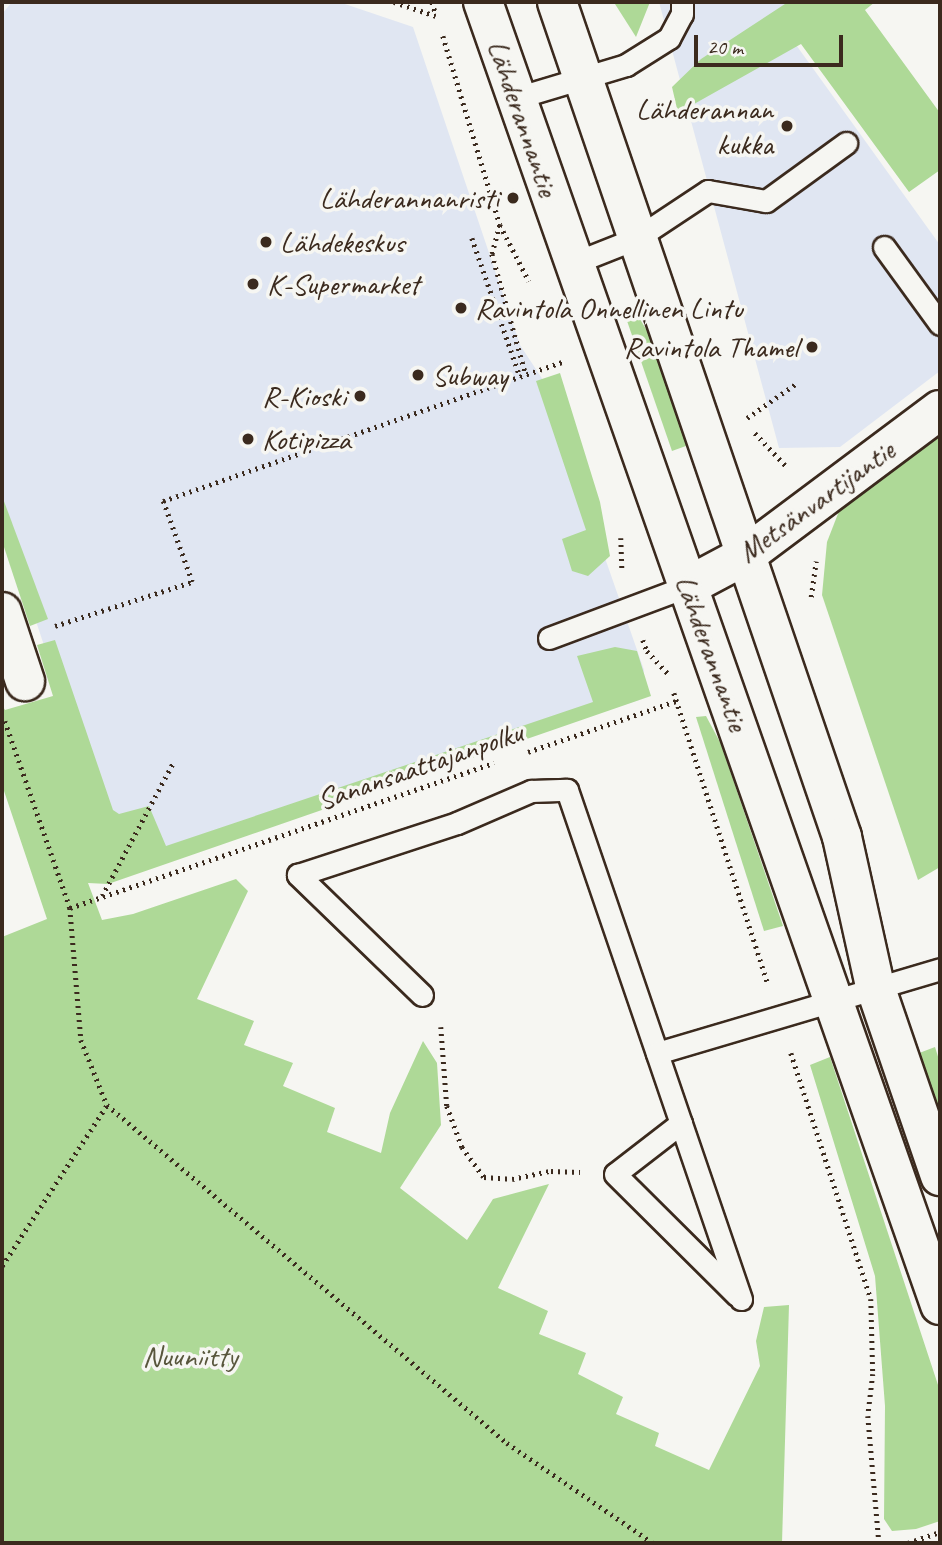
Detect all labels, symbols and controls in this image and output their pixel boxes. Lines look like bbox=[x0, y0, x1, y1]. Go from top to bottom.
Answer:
scale bar bbox=[697, 21, 846, 65]
text: 20 m bbox=[707, 34, 743, 60]
street label: Lähderannantie bbox=[480, 35, 566, 201]
place label: Lähderannan kukka bbox=[636, 91, 773, 162]
marker: Lähderannan kukka bbox=[779, 118, 795, 134]
place label: Lähderannanristi bbox=[320, 180, 499, 216]
marker: Lähderannanristi bbox=[505, 190, 521, 206]
place label: Lähdekeskus bbox=[280, 224, 405, 260]
marker: Lähdekeskus bbox=[258, 234, 274, 250]
place label: K-Supermarket bbox=[267, 266, 419, 302]
marker: K-Supermarket bbox=[245, 276, 261, 292]
place label: Ravintola Onnellinen Lintu bbox=[475, 290, 743, 326]
marker: Ravintola Onnellinen Lintu bbox=[453, 300, 469, 316]
place label: Ravintola Thamel bbox=[620, 329, 798, 365]
marker: Ravintola Thamel bbox=[804, 339, 820, 355]
place label: Subway bbox=[432, 357, 508, 393]
marker: Subway bbox=[410, 367, 426, 383]
place label: R-Kioski bbox=[262, 378, 346, 414]
marker: R-Kioski bbox=[352, 388, 368, 404]
place label: Kotipizza bbox=[262, 421, 351, 457]
marker: Kotipizza bbox=[240, 431, 256, 447]
street label: Metsänvartijantie bbox=[731, 432, 901, 570]
street label: Lähderannantie bbox=[667, 571, 757, 735]
street label: Sanansaattajanpolku bbox=[313, 714, 527, 818]
park label: Nuuniitty bbox=[143, 1338, 237, 1374]

